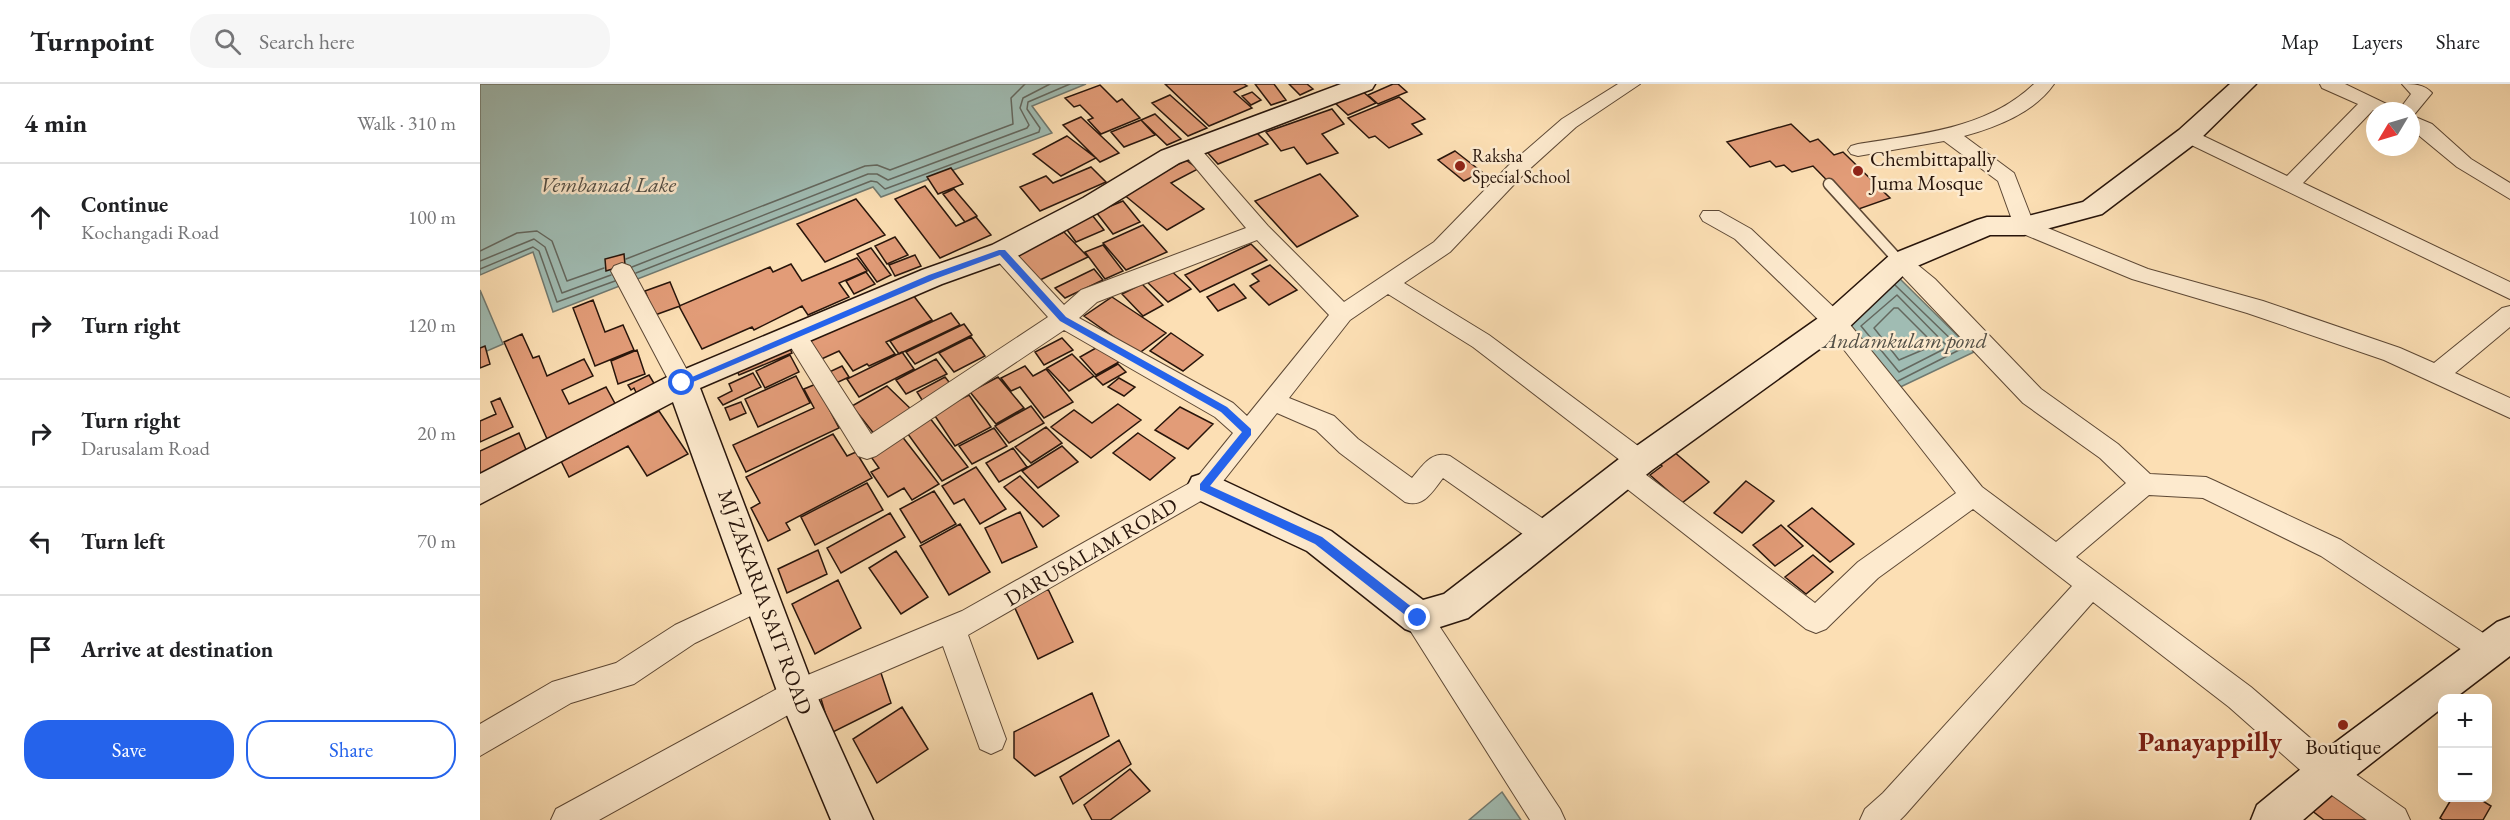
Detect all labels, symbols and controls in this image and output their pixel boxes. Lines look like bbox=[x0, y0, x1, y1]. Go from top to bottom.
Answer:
search box bbox=[190, 14, 610, 68]
text: Turnpoint bbox=[30, 23, 154, 59]
icon: search bbox=[211, 25, 244, 58]
text: Search here bbox=[259, 27, 355, 56]
text: Map bbox=[2281, 28, 2319, 55]
text: Layers bbox=[2352, 28, 2403, 55]
text: Share bbox=[2436, 28, 2480, 55]
north arrow bbox=[2366, 102, 2420, 156]
text: 4 min bbox=[24, 106, 87, 140]
text: Walk · 310 m bbox=[357, 110, 456, 136]
place label: Raksha Special School bbox=[1472, 144, 1570, 188]
place label: Chembittapally Juma Mosque bbox=[1868, 145, 1997, 196]
marker: Raksha Special School bbox=[1453, 159, 1467, 173]
marker: Chembittapally Juma Mosque bbox=[1851, 164, 1865, 178]
water label: Vembanad Lake bbox=[540, 170, 677, 199]
text: Continue bbox=[81, 190, 168, 219]
icon: ahead bbox=[24, 201, 57, 234]
text: 100 m bbox=[408, 204, 456, 230]
text: Kochangadi Road bbox=[81, 219, 219, 245]
icon: right bbox=[24, 309, 57, 342]
text: Turn right bbox=[81, 311, 180, 340]
text: 120 m bbox=[408, 312, 456, 338]
water label: Andamkulam pond bbox=[1821, 326, 1988, 355]
route start bbox=[668, 369, 694, 395]
text: Turn right bbox=[81, 406, 180, 435]
icon: right bbox=[24, 417, 57, 450]
text: 20 m bbox=[417, 420, 456, 446]
text: Darusalam Road bbox=[81, 435, 210, 461]
street label: MJ ZAKARIA SAIT ROAD bbox=[712, 486, 819, 718]
street label: DARUSALAM ROAD bbox=[999, 491, 1182, 612]
icon: left bbox=[24, 525, 57, 558]
text: Turn left bbox=[81, 527, 165, 556]
text: 70 m bbox=[417, 528, 456, 554]
route end bbox=[1404, 604, 1430, 630]
icon: arrive bbox=[24, 633, 57, 666]
text: Arrive at destination bbox=[81, 635, 273, 664]
map controls bbox=[2438, 694, 2492, 802]
button: + bbox=[2438, 694, 2492, 748]
marker: Boutique bbox=[2336, 718, 2350, 732]
button: Save bbox=[24, 720, 234, 779]
button: Share bbox=[246, 720, 456, 779]
district label: Panayappilly bbox=[2138, 724, 2283, 759]
place label: Boutique bbox=[2305, 733, 2381, 760]
button: − bbox=[2438, 748, 2492, 802]

